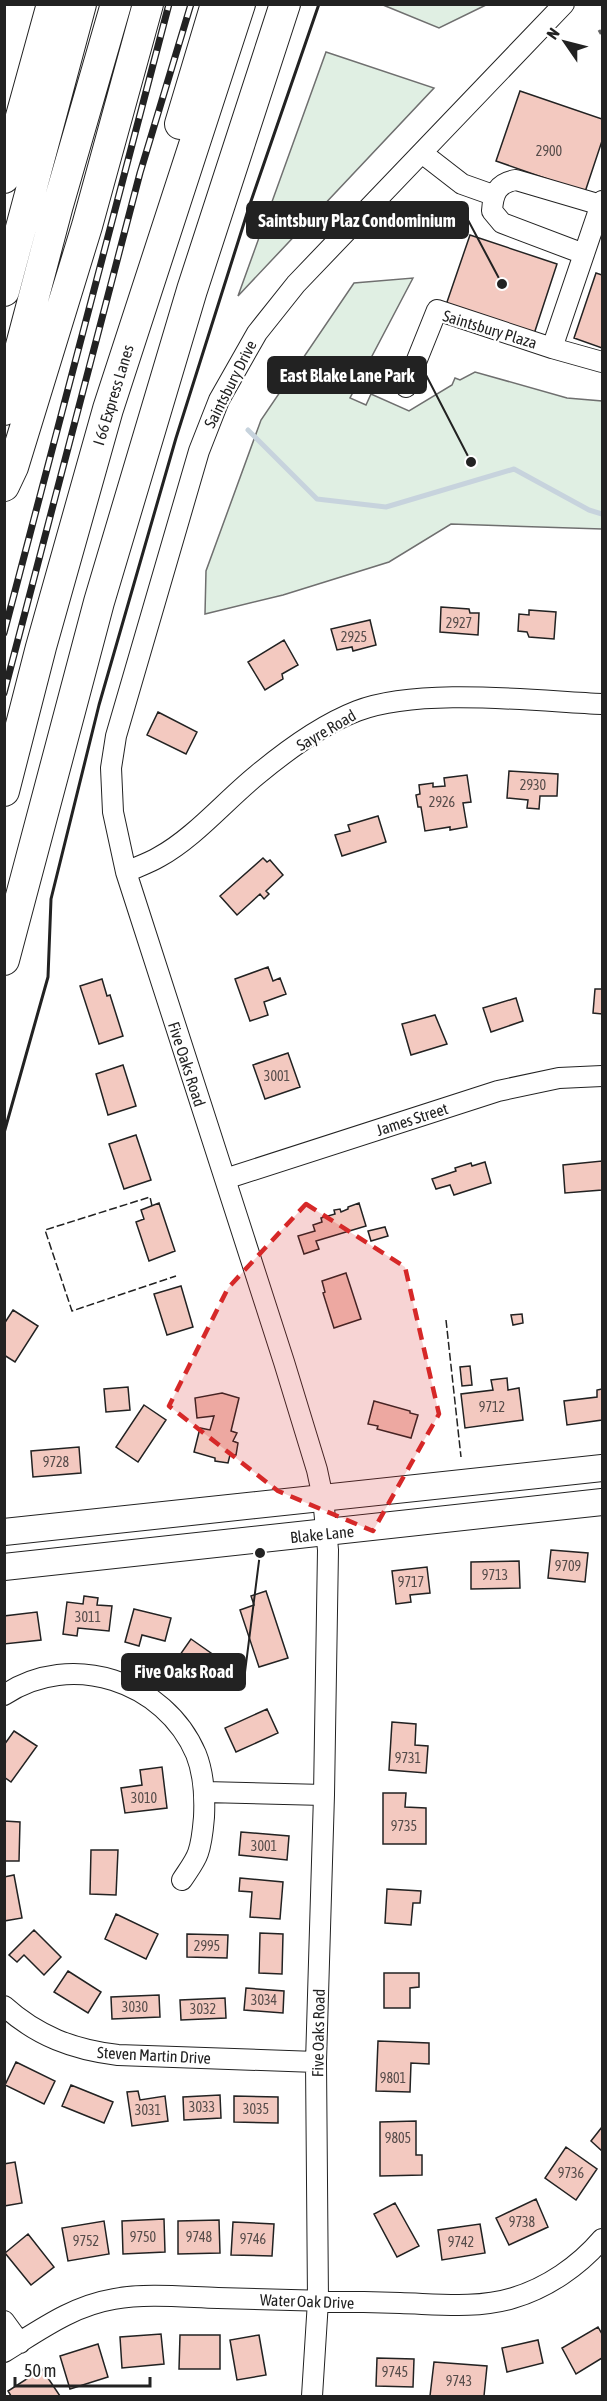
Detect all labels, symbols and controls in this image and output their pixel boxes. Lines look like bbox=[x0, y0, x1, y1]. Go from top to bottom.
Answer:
north arrow bbox=[535, 12, 595, 72]
text: N bbox=[543, 24, 563, 42]
house number: 2900 bbox=[536, 143, 563, 159]
callout: Saintsbury Plaz Condominium bbox=[247, 202, 468, 238]
text: Saintsbury Plaz Condominium bbox=[258, 210, 456, 231]
street label: Saintsbury Plaza bbox=[441, 306, 539, 353]
street label: Saintsbury Drive bbox=[200, 337, 261, 431]
street label: I 66 Express Lanes bbox=[89, 342, 138, 448]
callout: East Blake Lane Park bbox=[268, 357, 426, 393]
text: East Blake Lane Park bbox=[280, 365, 415, 386]
house number: 2927 bbox=[446, 615, 472, 631]
house number: 2925 bbox=[341, 629, 367, 645]
street label: Sayre Road bbox=[293, 706, 359, 755]
house number: 2930 bbox=[520, 777, 547, 793]
house number: 2926 bbox=[429, 794, 456, 810]
street label: Five Oaks Road bbox=[165, 1019, 209, 1109]
house number: 3001 bbox=[264, 1068, 290, 1084]
street label: James Street bbox=[374, 1099, 450, 1139]
house number: 9712 bbox=[479, 1399, 505, 1415]
house number: 9728 bbox=[43, 1454, 70, 1470]
street label: Blake Lane bbox=[289, 1522, 355, 1546]
house number: 9709 bbox=[555, 1558, 581, 1574]
house number: 9713 bbox=[482, 1567, 508, 1583]
house number: 9717 bbox=[398, 1574, 424, 1590]
house number: 3011 bbox=[75, 1609, 101, 1625]
callout: Five Oaks Road bbox=[122, 1654, 245, 1690]
text: Five Oaks Road bbox=[134, 1661, 234, 1682]
house number: 9731 bbox=[395, 1750, 421, 1766]
house number: 3010 bbox=[131, 1790, 158, 1806]
house number: 9735 bbox=[391, 1818, 417, 1834]
house number: 3001 bbox=[251, 1838, 277, 1854]
house number: 2995 bbox=[194, 1938, 220, 1954]
street label: Five Oaks Road bbox=[308, 1989, 328, 2077]
house number: 3034 bbox=[251, 1992, 278, 2008]
house number: 3030 bbox=[122, 1999, 149, 2015]
house number: 3032 bbox=[190, 2001, 216, 2017]
street label: Steven Martin Drive bbox=[97, 2043, 211, 2067]
house number: 9801 bbox=[380, 2070, 406, 2086]
house number: 3033 bbox=[189, 2099, 215, 2115]
house number: 3035 bbox=[243, 2101, 269, 2117]
house number: 3031 bbox=[135, 2102, 161, 2118]
house number: 9805 bbox=[385, 2130, 411, 2146]
house number: 9736 bbox=[558, 2165, 585, 2181]
house number: 9738 bbox=[509, 2214, 536, 2230]
house number: 9750 bbox=[130, 2229, 157, 2245]
house number: 9748 bbox=[186, 2229, 213, 2245]
house number: 9746 bbox=[240, 2231, 267, 2247]
house number: 9752 bbox=[73, 2233, 99, 2249]
house number: 9742 bbox=[448, 2234, 474, 2250]
street label: Water Oak Drive bbox=[260, 2290, 354, 2312]
scale bar bbox=[15, 2350, 150, 2388]
text: 50 m bbox=[24, 2360, 56, 2381]
house number: 9745 bbox=[382, 2364, 408, 2380]
house number: 9743 bbox=[446, 2373, 472, 2389]

